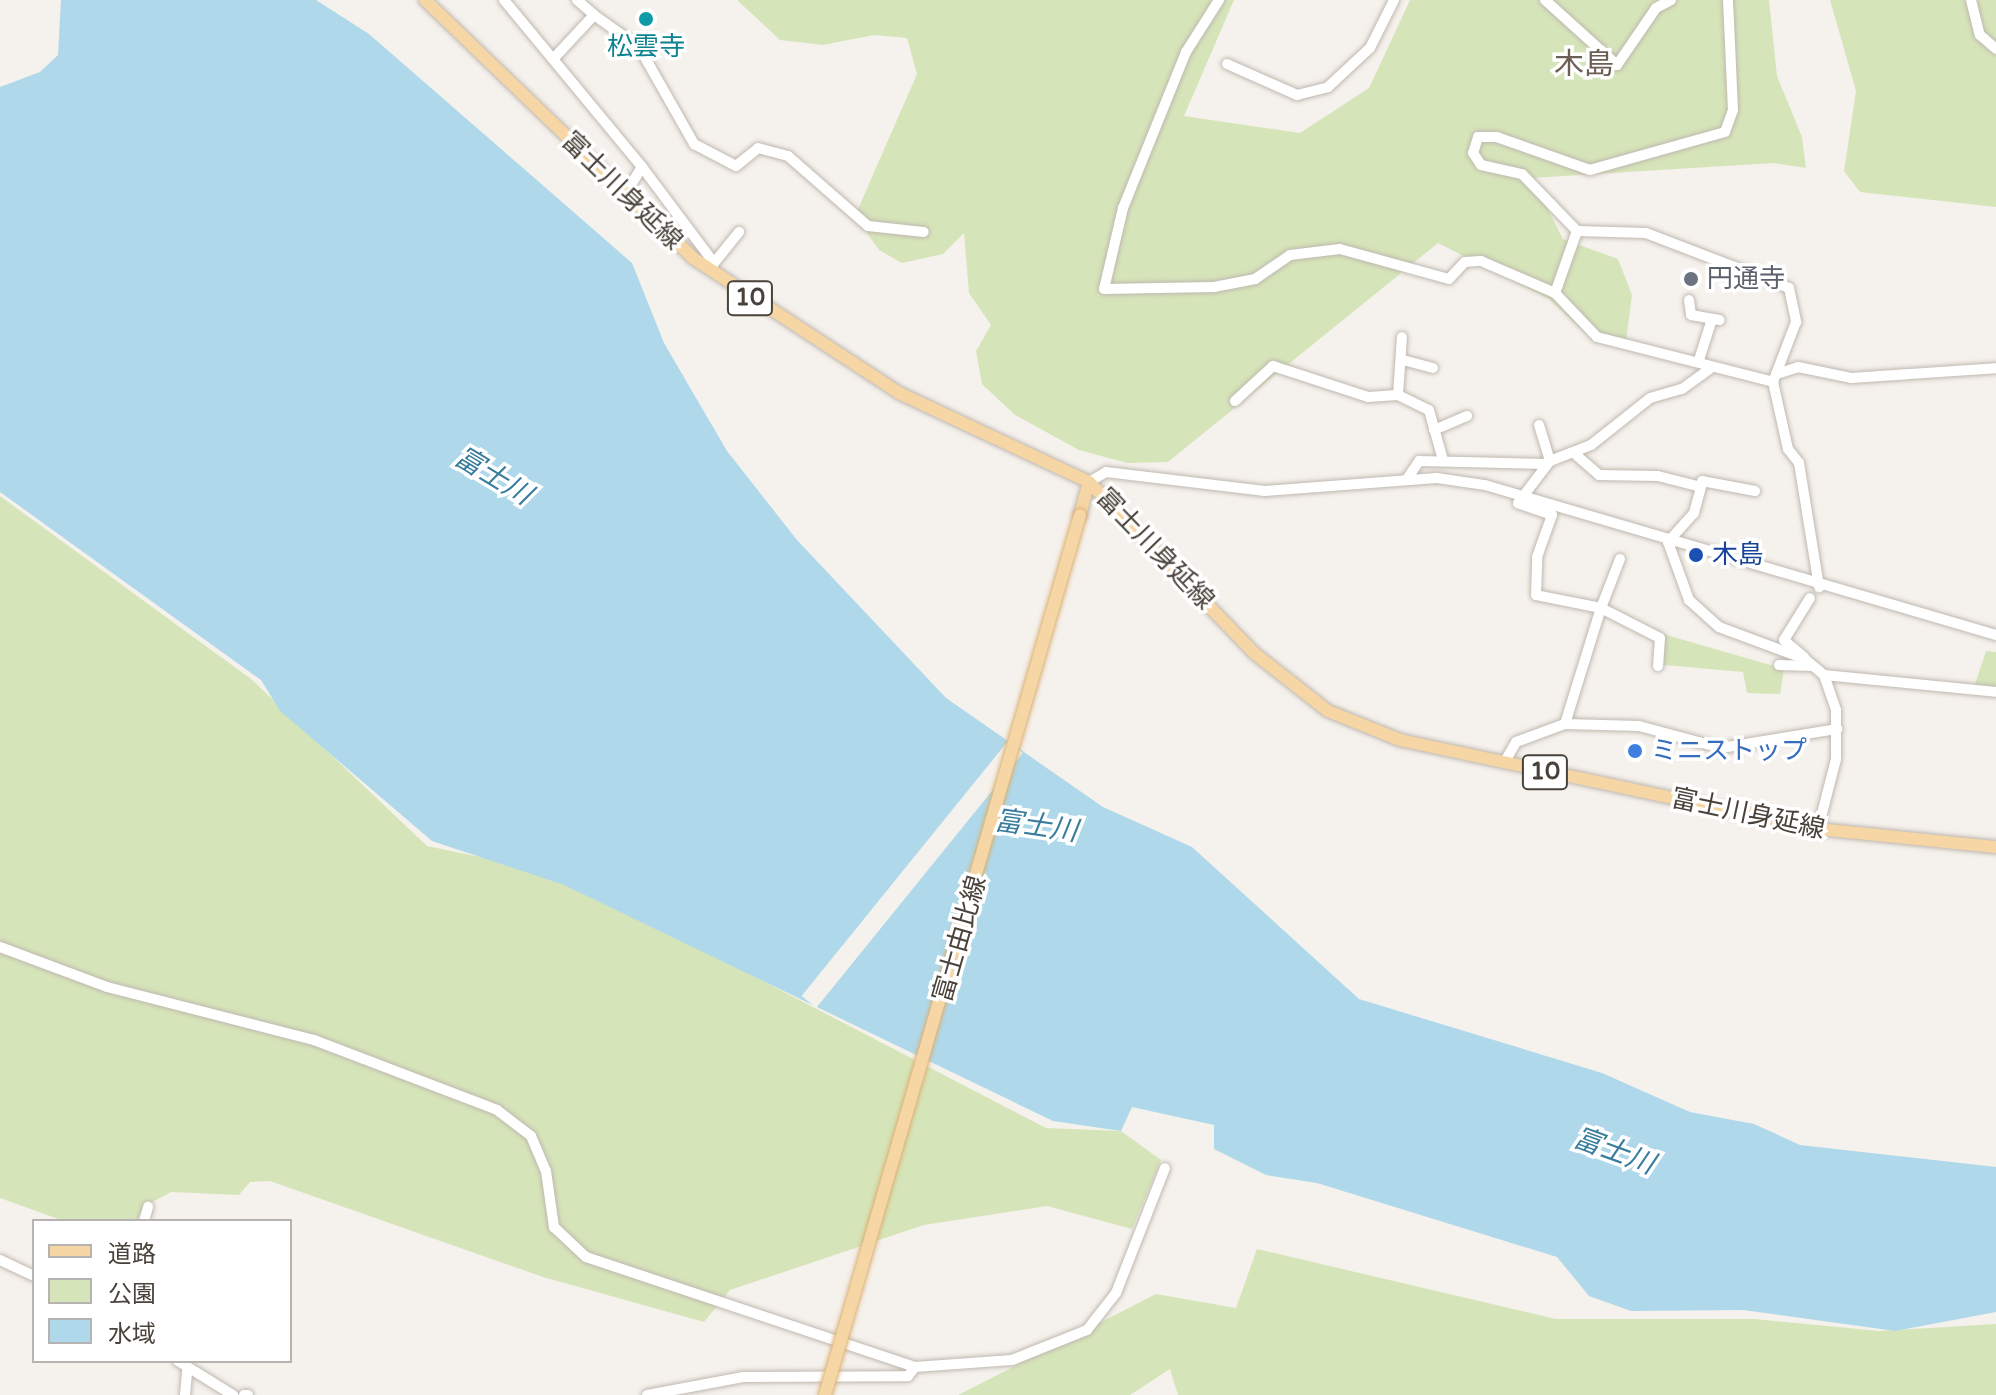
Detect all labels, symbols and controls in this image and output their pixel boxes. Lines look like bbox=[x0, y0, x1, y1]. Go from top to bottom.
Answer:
marker: 松雲寺 bbox=[637, 10, 655, 28]
place label: 松雲寺 bbox=[607, 31, 685, 63]
district label: 木島 bbox=[1554, 47, 1614, 83]
street label: 富士川身延線 bbox=[555, 126, 689, 256]
place label: 円通寺 bbox=[1707, 263, 1785, 295]
marker: 円通寺 bbox=[1682, 270, 1700, 288]
road number: 10 bbox=[726, 278, 774, 318]
water label: 富士川 bbox=[448, 440, 538, 512]
street label: 富士川身延線 bbox=[1090, 482, 1220, 616]
place label: 木島 bbox=[1712, 539, 1764, 571]
marker: 木島 bbox=[1687, 546, 1705, 564]
place label: ミニストップ bbox=[1651, 735, 1807, 767]
marker: ミニストップ bbox=[1626, 742, 1644, 760]
road number: 10 bbox=[1521, 752, 1569, 792]
street label: 富士川身延線 bbox=[1668, 783, 1828, 845]
water label: 富士川 bbox=[992, 804, 1080, 848]
street label: 富士由比線 bbox=[927, 872, 993, 1006]
water label: 富士川 bbox=[1569, 1121, 1659, 1181]
legend bbox=[32, 1219, 292, 1363]
text: 道路 bbox=[108, 1240, 156, 1269]
text: 公園 bbox=[108, 1280, 156, 1309]
text: 水域 bbox=[108, 1320, 156, 1349]

